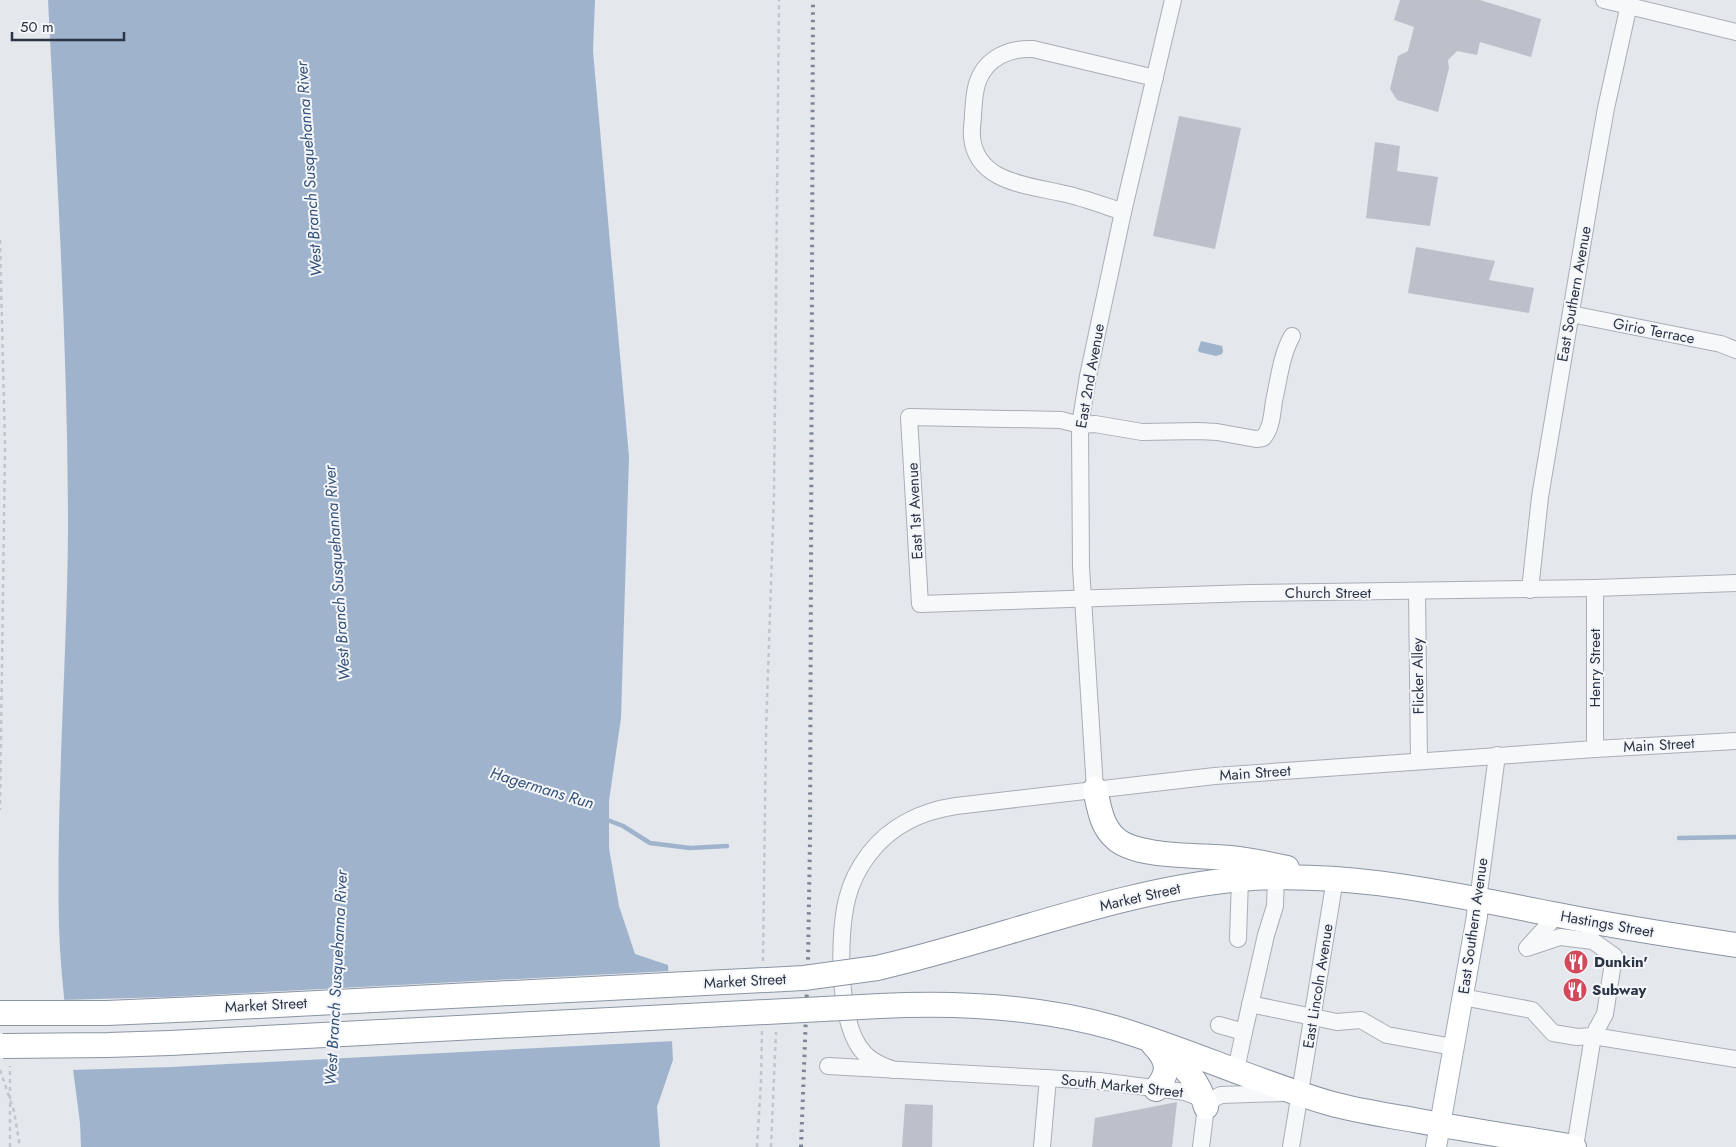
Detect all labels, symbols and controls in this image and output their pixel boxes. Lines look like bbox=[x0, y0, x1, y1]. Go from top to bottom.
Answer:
scale bar bbox=[12, 10, 125, 42]
text: 50 m bbox=[20, 16, 54, 38]
water label: West Branch Susquehanna River bbox=[290, 59, 328, 277]
street label: East Southern Avenue bbox=[1551, 224, 1597, 364]
street label: Girio Terrace bbox=[1611, 312, 1697, 350]
street label: East 2nd Avenue bbox=[1070, 322, 1110, 430]
street label: East 1st Avenue bbox=[901, 462, 929, 560]
water label: West Branch Susquehanna River bbox=[318, 463, 356, 681]
street label: Church Street bbox=[1285, 582, 1372, 604]
street label: Henry Street bbox=[1584, 628, 1606, 707]
street label: Flicker Alley bbox=[1406, 637, 1430, 715]
street label: Main Street bbox=[1623, 732, 1696, 758]
street label: Main Street bbox=[1219, 760, 1292, 786]
water label: Hagermans Run bbox=[487, 761, 597, 815]
street label: East Southern Avenue bbox=[1453, 856, 1493, 996]
water label: West Branch Susquehanna River bbox=[319, 868, 353, 1086]
street label: Market Street bbox=[1097, 877, 1183, 917]
street label: Hastings Street bbox=[1559, 905, 1656, 943]
street label: East Lincoln Avenue bbox=[1297, 922, 1339, 1050]
restaurant icon: Dunkin' bbox=[1563, 949, 1589, 975]
place label: Dunkin' bbox=[1594, 951, 1648, 973]
street label: Market Street bbox=[703, 968, 787, 994]
restaurant icon: Subway bbox=[1562, 977, 1588, 1003]
place label: Subway bbox=[1592, 979, 1646, 1001]
street label: Market Street bbox=[224, 992, 308, 1018]
street label: South Market Street bbox=[1060, 1069, 1185, 1103]

